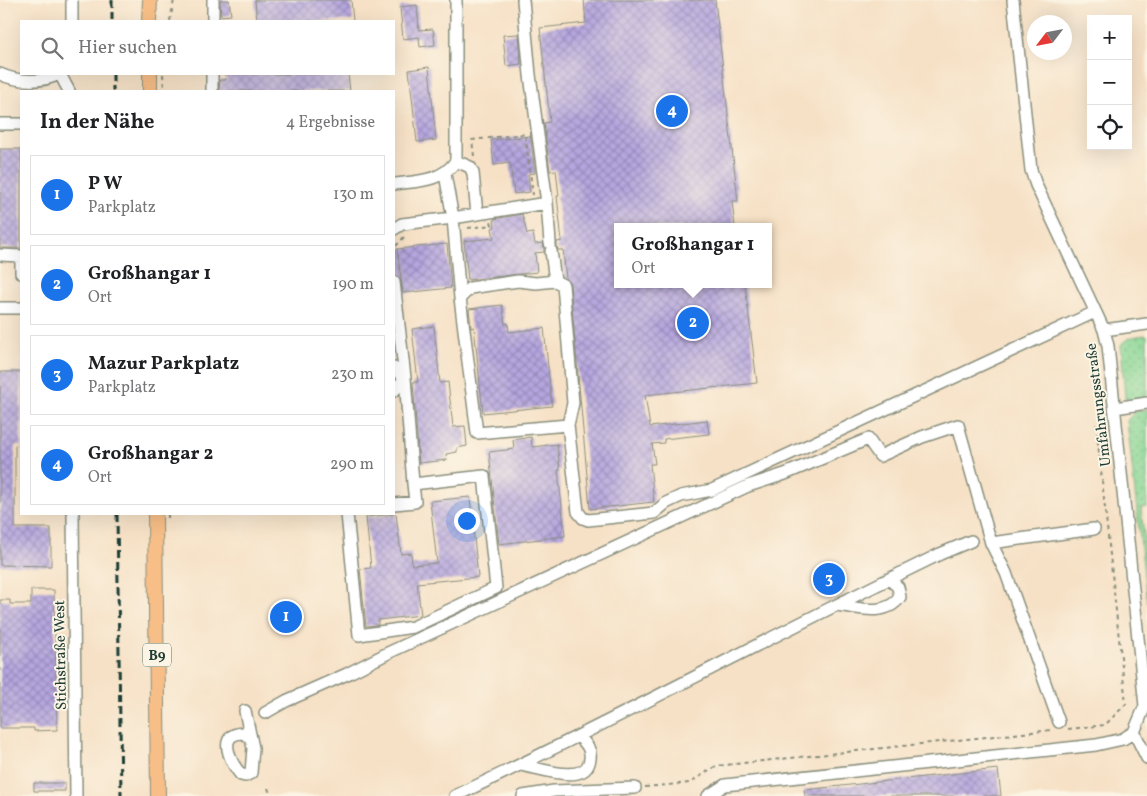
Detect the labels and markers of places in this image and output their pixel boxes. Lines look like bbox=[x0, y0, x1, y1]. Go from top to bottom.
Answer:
pin: 4 bbox=[656, 92, 688, 130]
pin: 2 bbox=[677, 304, 709, 342]
pin: 3 bbox=[813, 560, 845, 598]
pin: 1 bbox=[270, 598, 302, 636]

